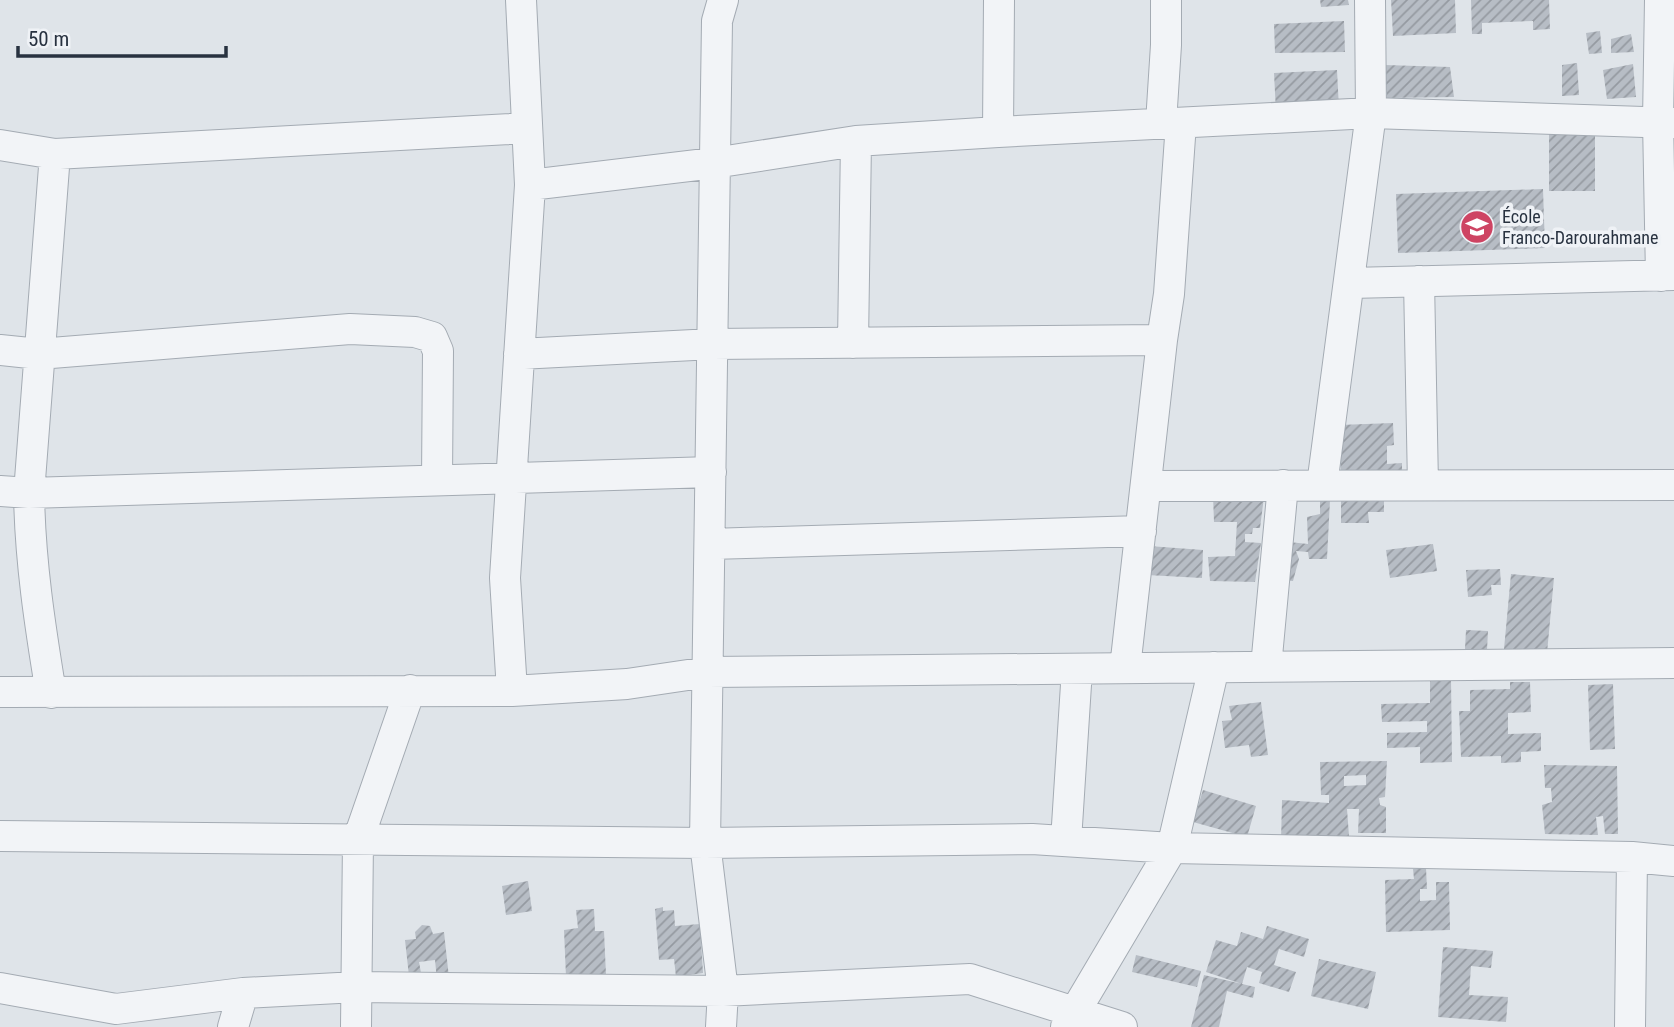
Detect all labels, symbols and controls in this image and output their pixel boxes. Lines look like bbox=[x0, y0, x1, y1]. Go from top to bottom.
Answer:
scale bar bbox=[18, 14, 226, 58]
text: 50 m bbox=[28, 27, 69, 51]
place label: École Franco-Darourahmane bbox=[1502, 206, 1658, 248]
school or university icon: École Franco-Darourahmane bbox=[1458, 208, 1496, 246]

